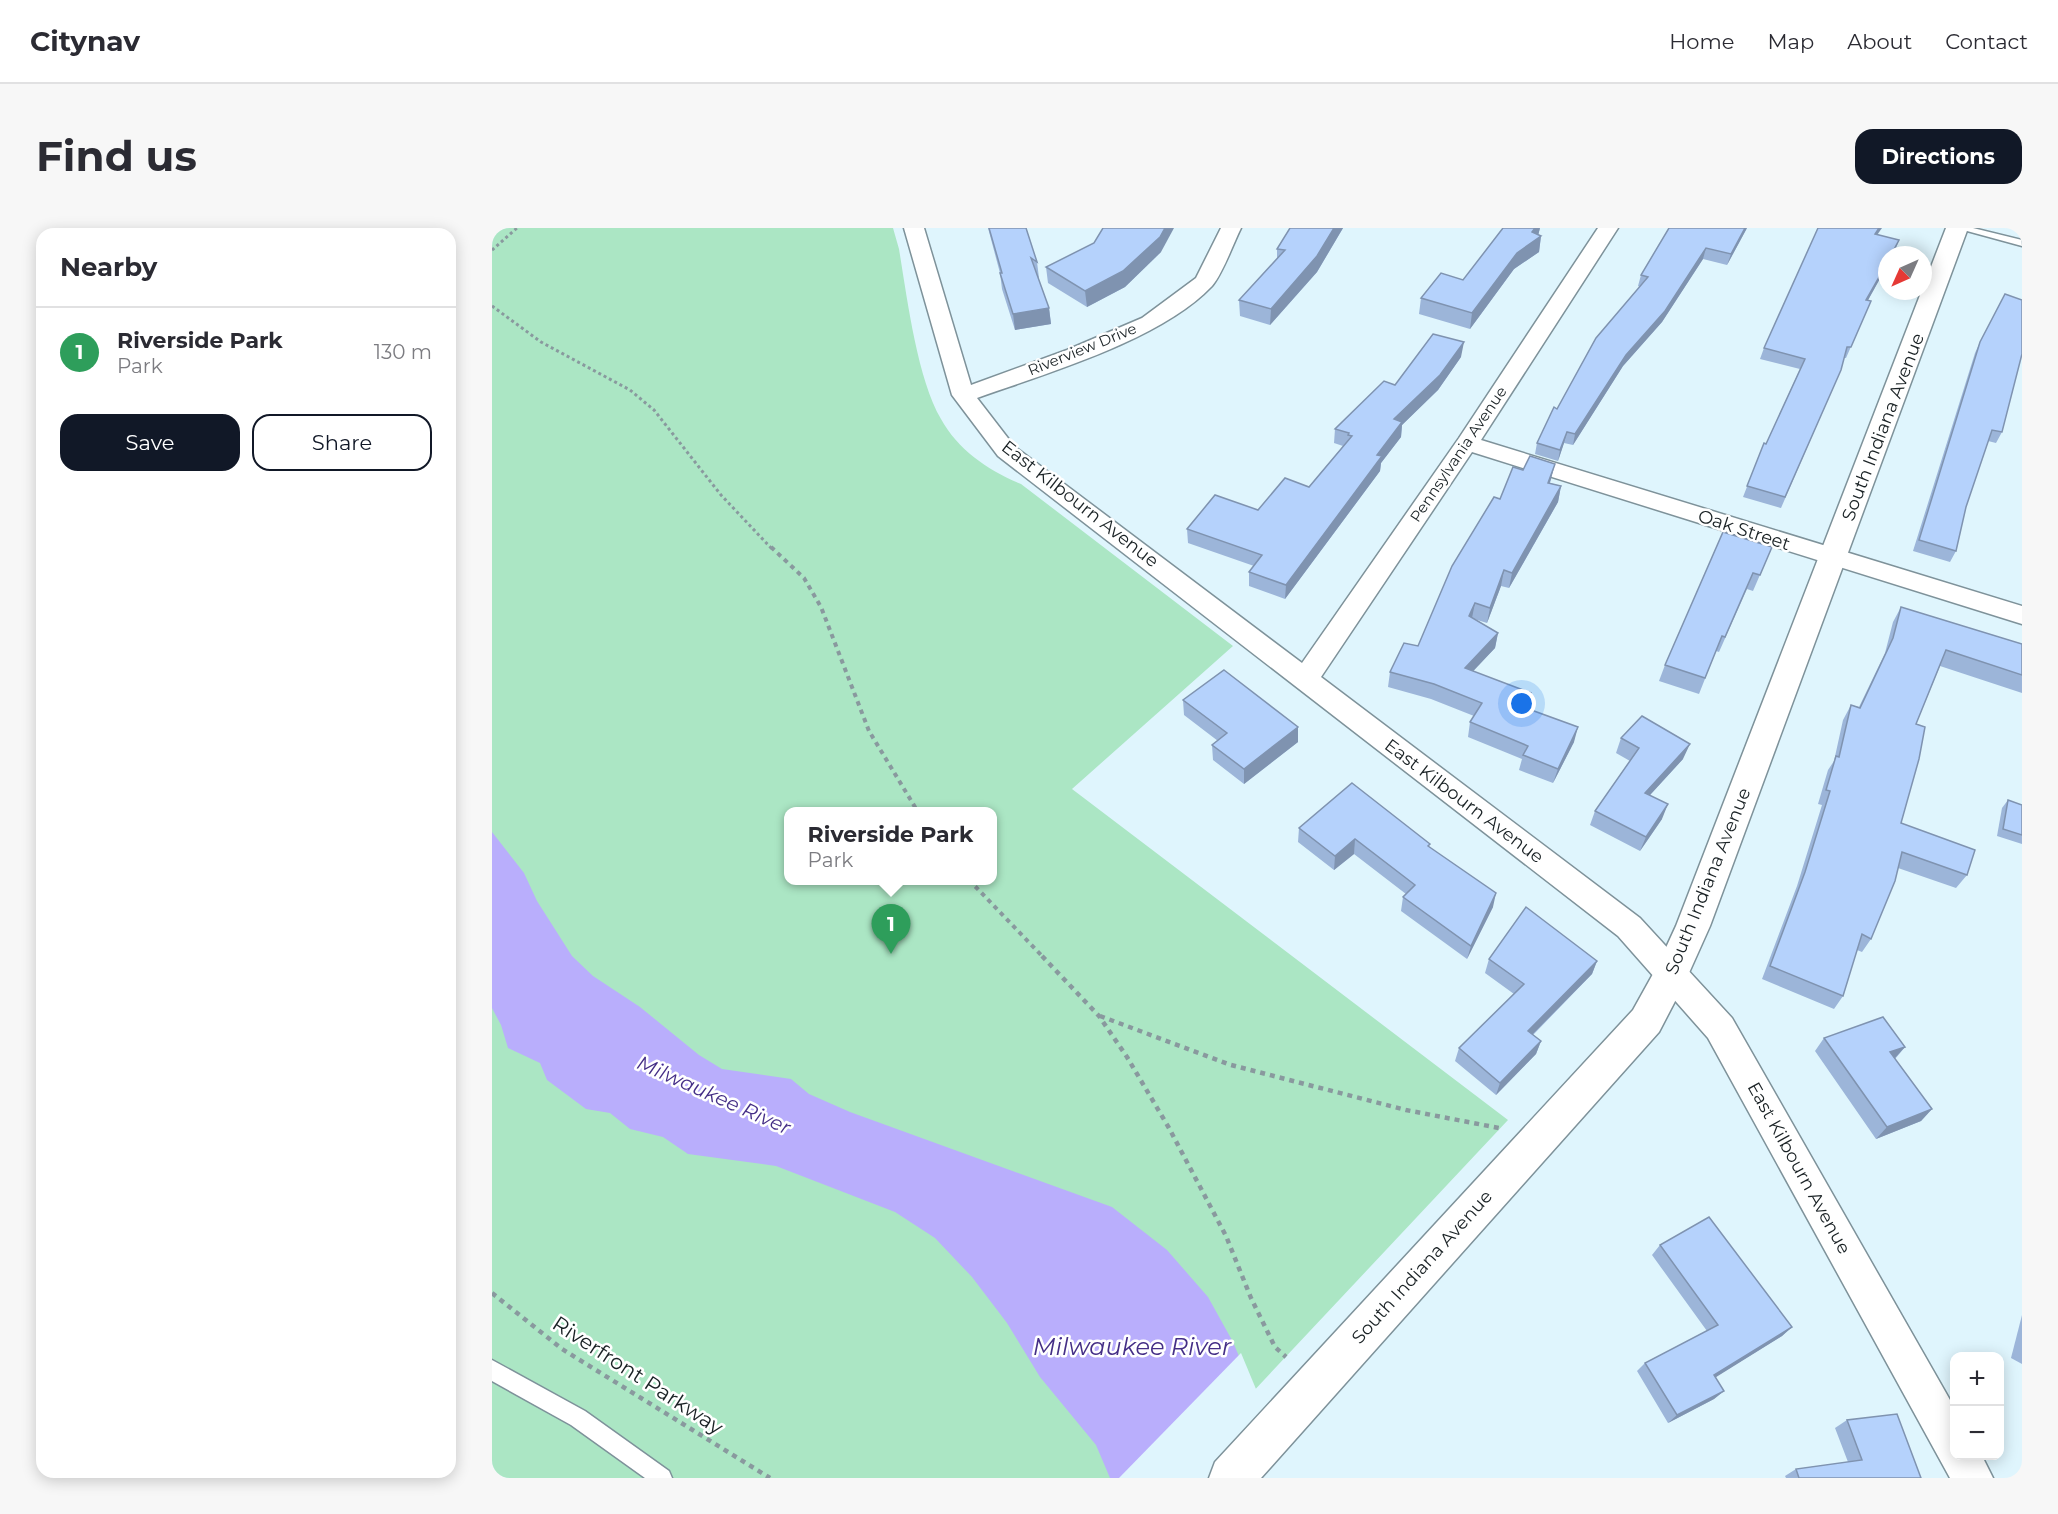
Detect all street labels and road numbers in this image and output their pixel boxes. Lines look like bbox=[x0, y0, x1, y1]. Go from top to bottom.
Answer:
street label: Riverview Drive bbox=[1025, 319, 1139, 379]
street label: South Indiana Avenue bbox=[1837, 330, 1929, 524]
street label: Pennsylvania Avenue bbox=[1405, 383, 1511, 525]
street label: East Kilbourn Avenue bbox=[997, 436, 1163, 572]
street label: Oak Street bbox=[1695, 505, 1793, 555]
street label: East Kilbourn Avenue bbox=[1380, 734, 1548, 868]
street label: South Indiana Avenue bbox=[1660, 784, 1756, 978]
street label: East Kilbourn Avenue bbox=[1743, 1078, 1856, 1258]
street label: South Indiana Avenue bbox=[1347, 1185, 1497, 1348]
street label: Riverfront Parkway bbox=[548, 1310, 729, 1440]

